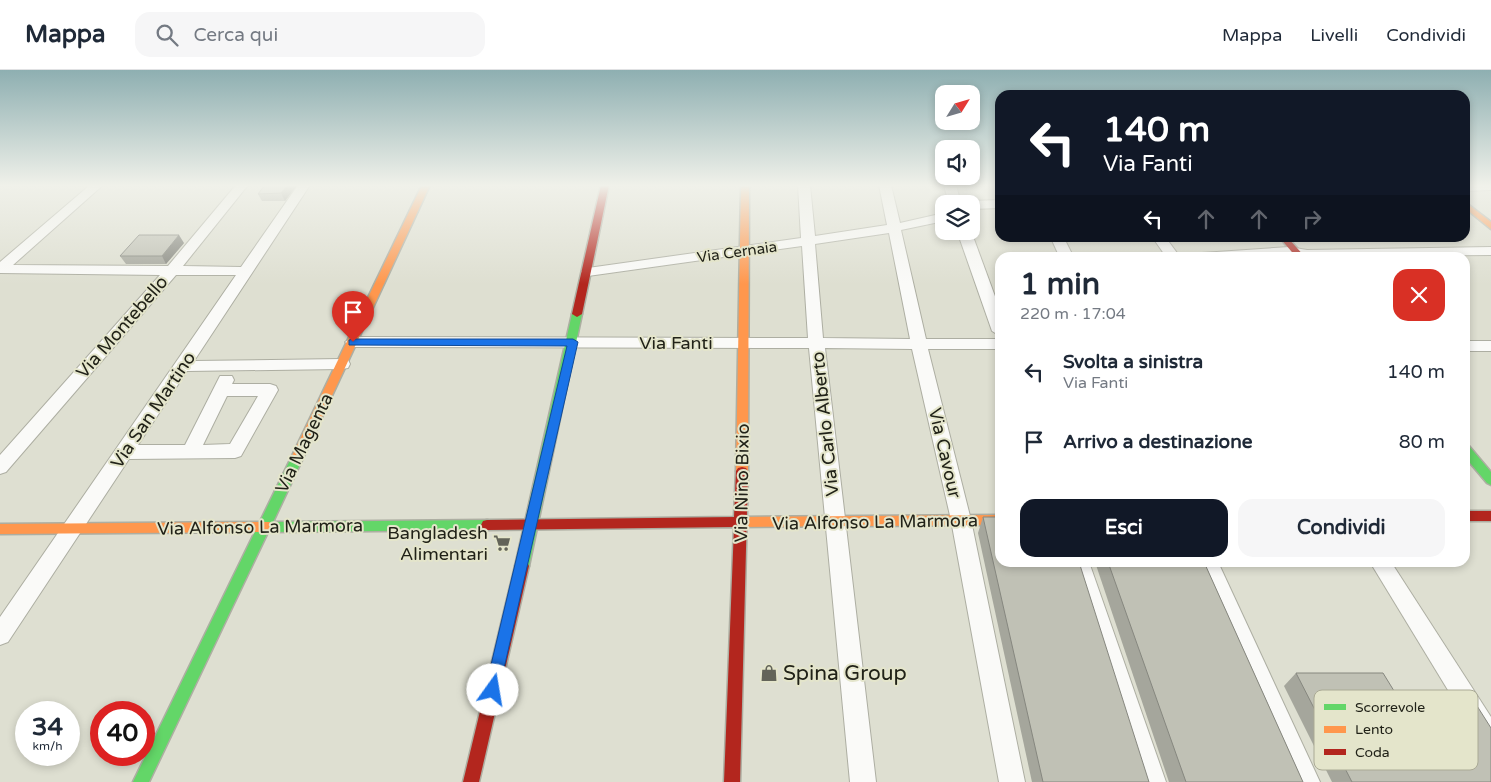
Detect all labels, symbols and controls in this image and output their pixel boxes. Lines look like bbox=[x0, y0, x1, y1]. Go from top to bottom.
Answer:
search box bbox=[135, 12, 485, 57]
text: Mappa bbox=[25, 20, 105, 49]
icon: search bbox=[153, 21, 181, 49]
text: Cerca qui bbox=[193, 24, 278, 46]
text: Mappa bbox=[1222, 24, 1282, 46]
text: Livelli bbox=[1310, 24, 1358, 46]
text: Condividi bbox=[1386, 24, 1466, 46]
north arrow bbox=[935, 85, 980, 130]
map controls bbox=[935, 85, 980, 240]
text: 140 m bbox=[1103, 109, 1210, 151]
icon: left bbox=[1020, 110, 1085, 175]
button: sound bbox=[935, 140, 980, 185]
text: Via Fanti bbox=[1103, 151, 1193, 177]
button: layers bbox=[935, 195, 980, 240]
icon: left bbox=[1139, 205, 1167, 233]
icon: ahead bbox=[1192, 205, 1220, 233]
icon: ahead bbox=[1245, 205, 1273, 233]
icon: right bbox=[1298, 205, 1326, 233]
street label: Via Cernaia bbox=[696, 237, 778, 267]
text: 1 min bbox=[1020, 266, 1100, 303]
button: close bbox=[1393, 269, 1445, 321]
street label: Via Montebello bbox=[71, 271, 173, 383]
pin bbox=[332, 291, 374, 342]
icon: arrive bbox=[339, 298, 367, 326]
text: 220 m · 17:04 bbox=[1020, 304, 1126, 324]
street label: Via Fanti bbox=[639, 332, 713, 354]
street label: Via San Martino bbox=[106, 347, 200, 473]
street label: Via Carlo Alberto bbox=[806, 351, 844, 497]
text: Svolta a sinistra bbox=[1063, 351, 1203, 373]
icon: left bbox=[1020, 358, 1048, 386]
text: 140 m bbox=[1387, 361, 1445, 383]
text: Via Fanti bbox=[1063, 373, 1128, 393]
street label: Via Magenta bbox=[270, 389, 338, 497]
street label: Via Cavour bbox=[924, 406, 966, 501]
street label: Via Nino Bixio bbox=[730, 423, 754, 543]
icon: arrive bbox=[1020, 428, 1048, 456]
text: Arrivo a destinazione bbox=[1063, 431, 1253, 453]
text: 80 m bbox=[1399, 431, 1445, 453]
button: Esci bbox=[1020, 499, 1228, 557]
button: Condividi bbox=[1238, 499, 1445, 557]
street label: Via Alfonso La Marmora bbox=[772, 509, 978, 535]
street label: Via Alfonso La Marmora bbox=[157, 514, 363, 540]
place label: Bangladesh Alimentari bbox=[387, 522, 488, 565]
supermarket icon: Bangladesh Alimentari bbox=[492, 533, 512, 553]
place label: Spina Group bbox=[783, 661, 907, 686]
position arrow bbox=[466, 663, 518, 715]
shop icon: Spina Group bbox=[759, 663, 779, 683]
legend bbox=[1314, 690, 1478, 770]
text: Scorrevole bbox=[1355, 699, 1425, 716]
speed limit sign: 40 bbox=[90, 701, 155, 766]
text: 34 bbox=[32, 712, 63, 742]
text: Lento bbox=[1355, 721, 1393, 738]
text: km/h bbox=[32, 739, 63, 753]
text: Coda bbox=[1355, 744, 1390, 761]

